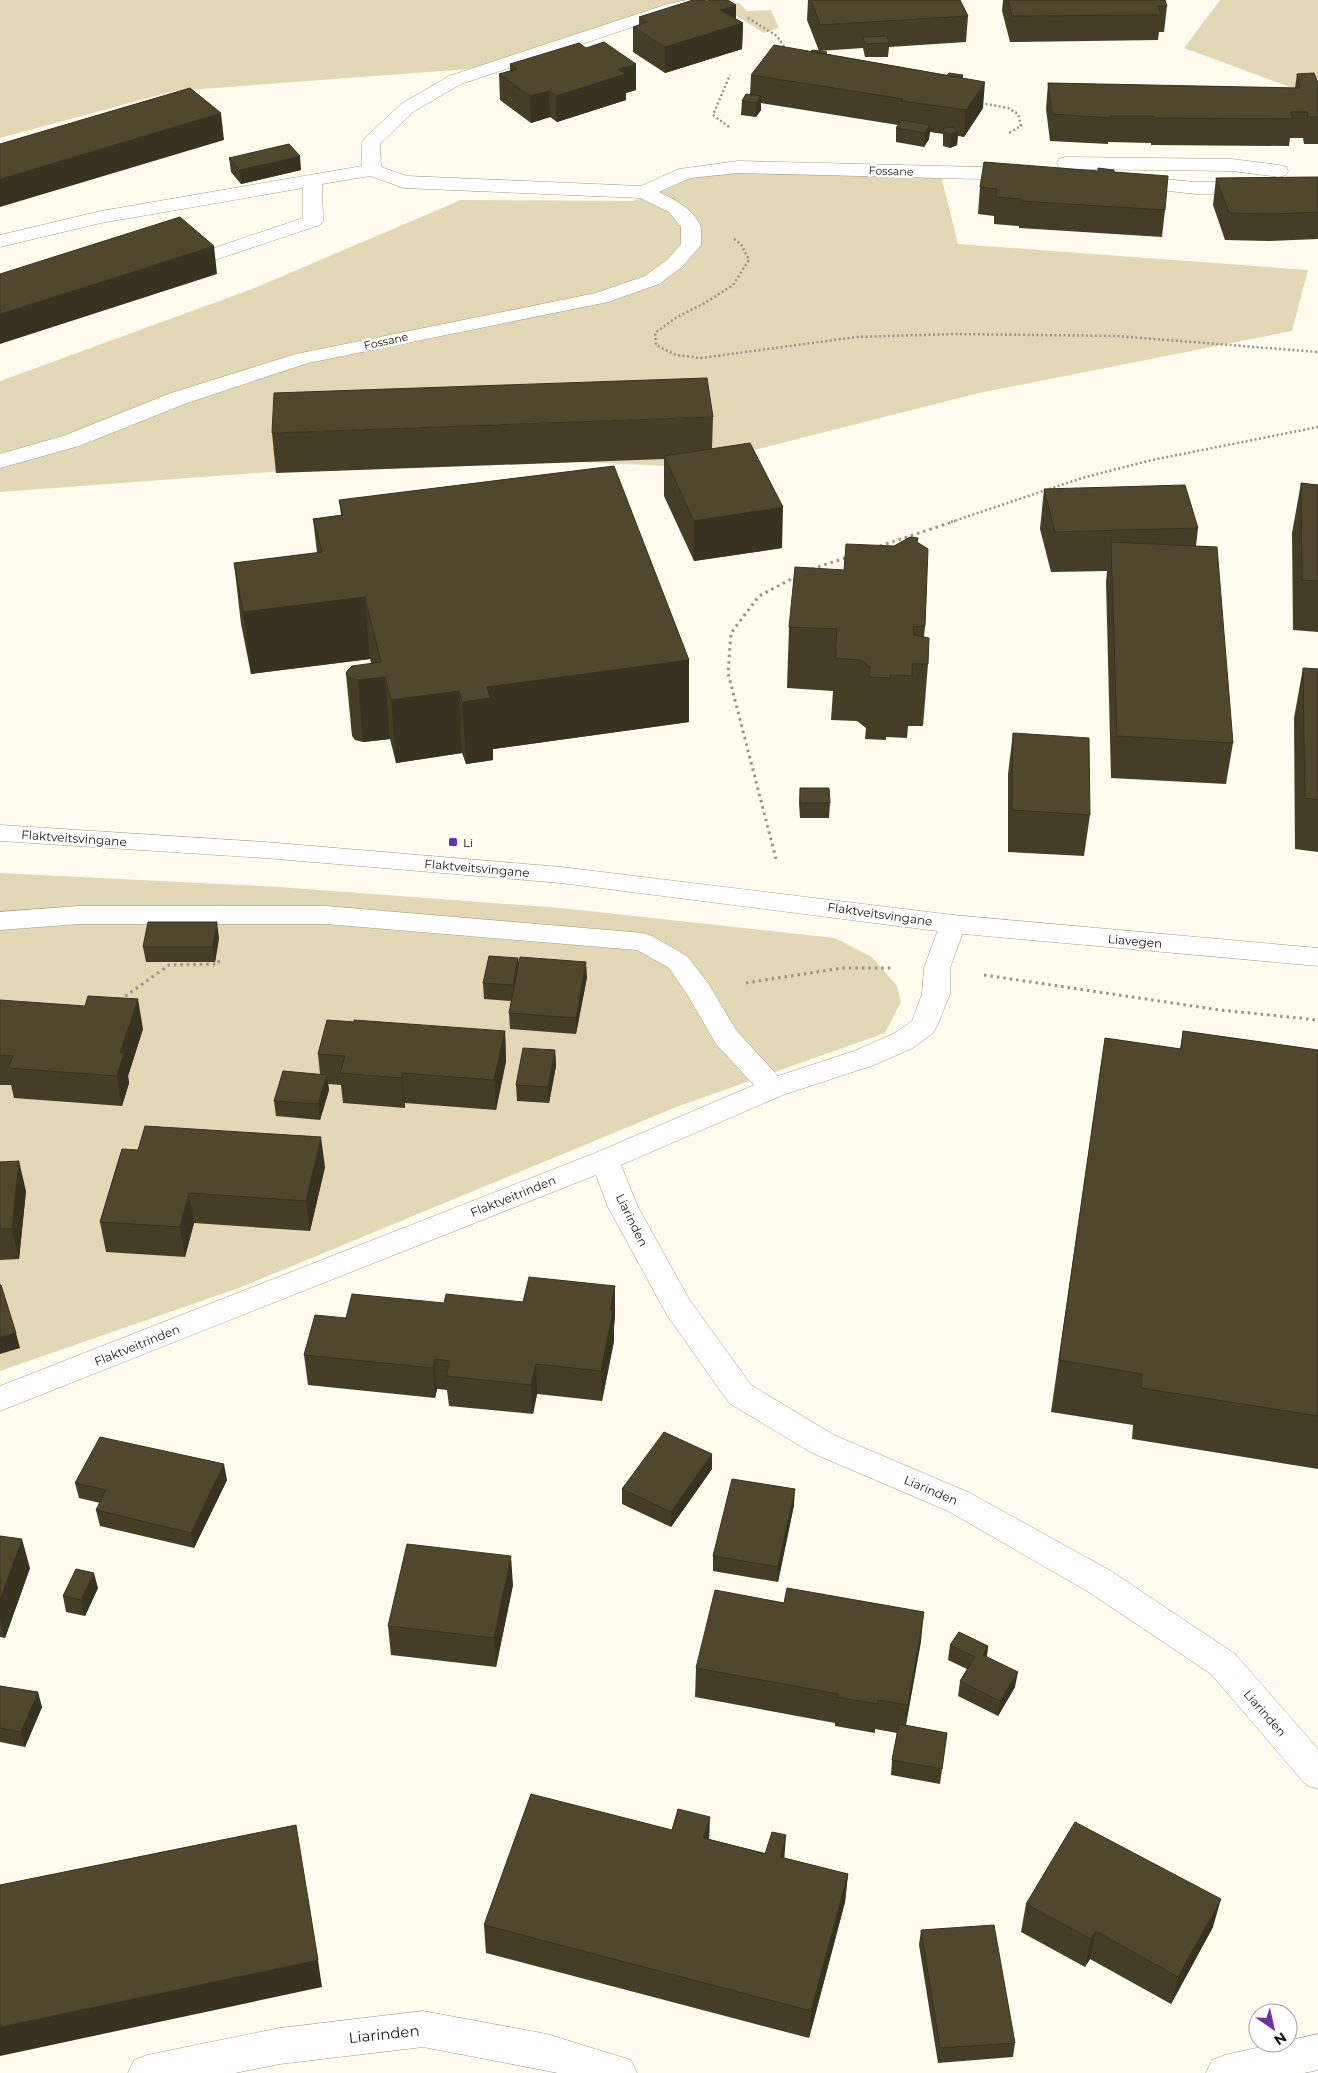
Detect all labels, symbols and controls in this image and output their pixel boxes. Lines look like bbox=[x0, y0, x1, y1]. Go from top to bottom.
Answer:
street label: Fossane bbox=[868, 163, 914, 179]
street label: Fossane bbox=[363, 329, 410, 353]
street label: Flaktveitsvingane bbox=[21, 827, 127, 849]
place label: Li bbox=[463, 835, 473, 850]
marker: Li bbox=[447, 836, 459, 848]
street label: Flaktveitsvingane bbox=[424, 856, 530, 880]
street label: Flaktveitsvingane bbox=[827, 899, 933, 929]
street label: Liavegen bbox=[1107, 931, 1163, 951]
street label: Flaktveitrinden bbox=[468, 1172, 558, 1220]
street label: Liarinden bbox=[613, 1191, 651, 1249]
street label: Flaktveitrinden bbox=[92, 1321, 182, 1369]
street label: Liarinden bbox=[902, 1472, 960, 1508]
street label: Liarinden bbox=[1241, 1687, 1289, 1739]
north arrow bbox=[1248, 2003, 1298, 2053]
street label: Liarinden bbox=[348, 2021, 420, 2047]
text: N bbox=[1271, 2028, 1290, 2049]

